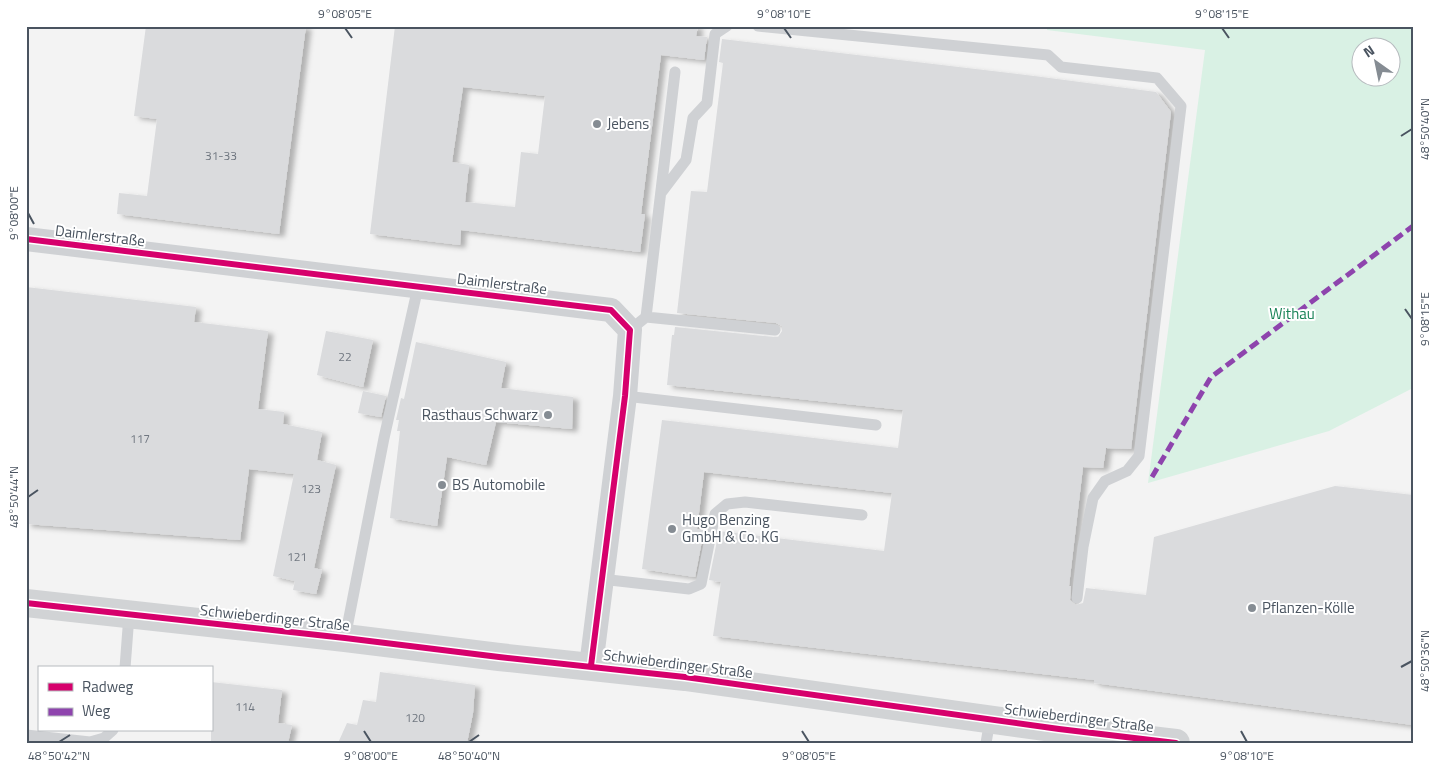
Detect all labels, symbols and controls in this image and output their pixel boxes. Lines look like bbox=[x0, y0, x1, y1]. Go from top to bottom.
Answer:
text: 9°08'05"E bbox=[318, 4, 372, 23]
text: 9°08'10"E bbox=[757, 4, 811, 23]
text: 9°08'15"E bbox=[1195, 4, 1249, 23]
north arrow bbox=[1352, 38, 1402, 88]
text: N bbox=[1359, 39, 1378, 62]
text: 48°50'40"N bbox=[1415, 98, 1434, 160]
place label: Jebens bbox=[607, 112, 649, 135]
marker: Jebens bbox=[591, 118, 603, 130]
house number: 31-33 bbox=[205, 146, 237, 165]
text: 9°08'00"E bbox=[4, 186, 23, 240]
street label: Daimlerstraße bbox=[54, 219, 146, 252]
street label: Daimlerstraße bbox=[456, 267, 548, 300]
text: 9°08'15"E bbox=[1415, 292, 1434, 346]
park label: Withau bbox=[1269, 302, 1315, 325]
house number: 22 bbox=[338, 347, 352, 366]
place label: Rasthaus Schwarz bbox=[422, 403, 538, 426]
marker: Rasthaus Schwarz bbox=[542, 409, 554, 421]
house number: 117 bbox=[130, 429, 150, 448]
text: 48°50'44"N bbox=[4, 466, 23, 528]
place label: BS Automobile bbox=[452, 473, 545, 496]
house number: 123 bbox=[301, 479, 321, 498]
marker: BS Automobile bbox=[436, 479, 448, 491]
place label: Hugo Benzing GmbH & Co. KG bbox=[682, 508, 779, 548]
marker: Hugo Benzing GmbH & Co. KG bbox=[666, 523, 678, 535]
house number: 121 bbox=[287, 547, 307, 566]
place label: Pflanzen-Kölle bbox=[1262, 596, 1355, 619]
street label: Schwieberdinger Straße bbox=[199, 598, 351, 637]
marker: Pflanzen-Kölle bbox=[1246, 602, 1258, 614]
text: 48°50'36"N bbox=[1415, 630, 1434, 692]
street label: Schwieberdinger Straße bbox=[602, 643, 754, 684]
legend bbox=[38, 666, 212, 732]
text: Radweg bbox=[82, 675, 134, 698]
house number: 114 bbox=[235, 697, 255, 716]
street label: Schwieberdinger Straße bbox=[1003, 697, 1155, 738]
text: Weg bbox=[82, 699, 111, 722]
house number: 120 bbox=[405, 708, 425, 727]
text: 48°50'42"N bbox=[28, 746, 90, 765]
text: 9°08'00"E bbox=[344, 746, 398, 765]
text: 48°50'40"N bbox=[438, 746, 500, 765]
text: 9°08'05"E bbox=[782, 746, 836, 765]
text: 9°08'10"E bbox=[1220, 746, 1274, 765]

